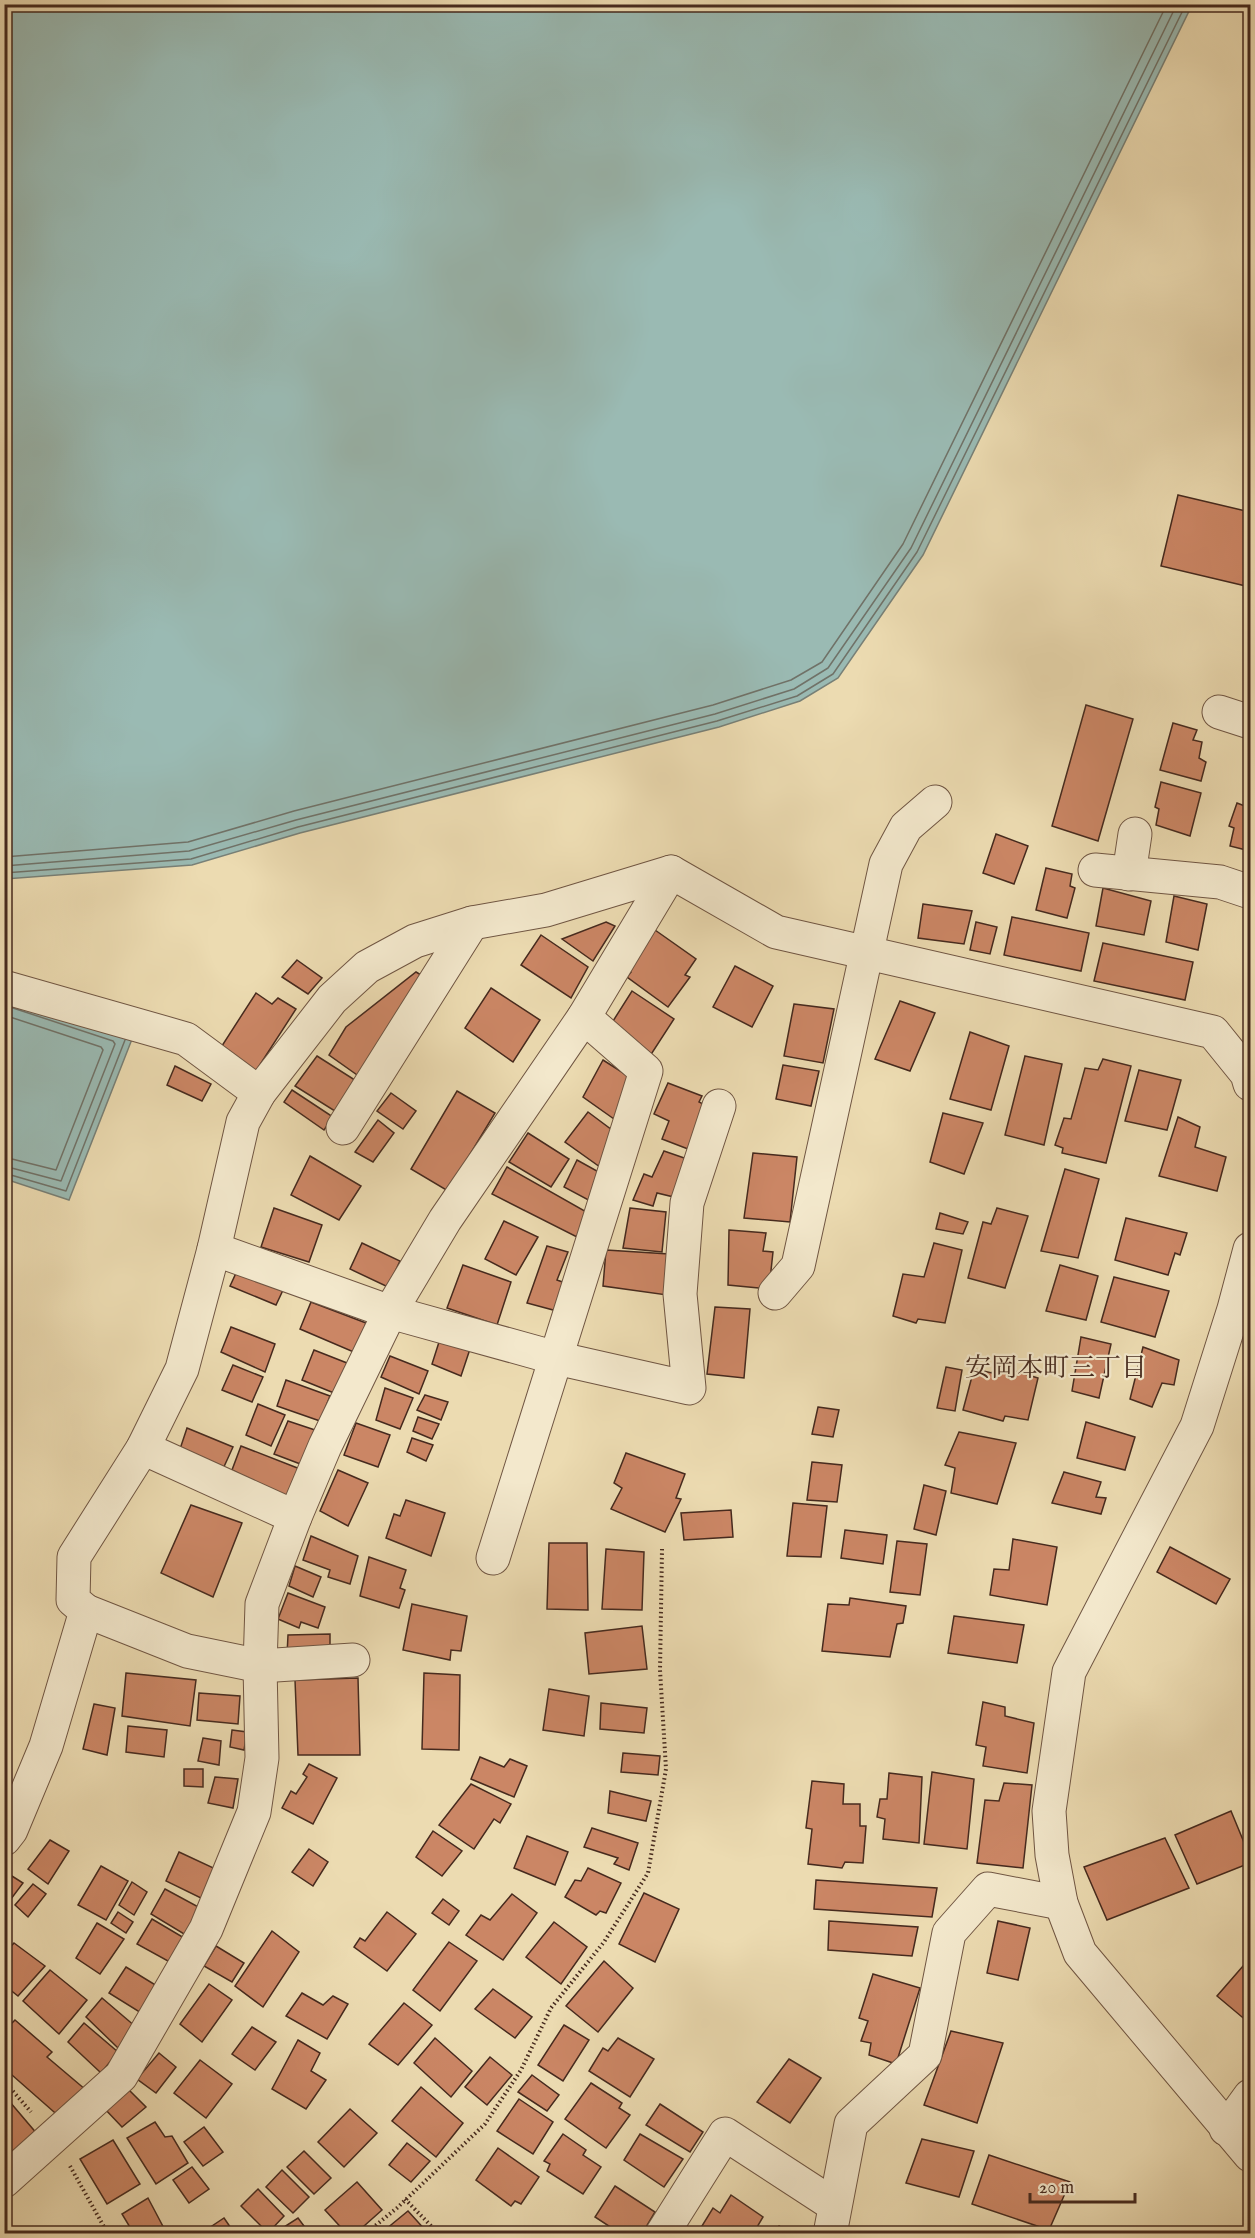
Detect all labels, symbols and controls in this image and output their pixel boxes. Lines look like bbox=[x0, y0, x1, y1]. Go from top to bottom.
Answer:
district label: 安岡本町三丁目 bbox=[965, 1352, 1147, 1385]
scale bar bbox=[1030, 2166, 1135, 2204]
text: 20 m bbox=[1039, 2177, 1074, 2200]

